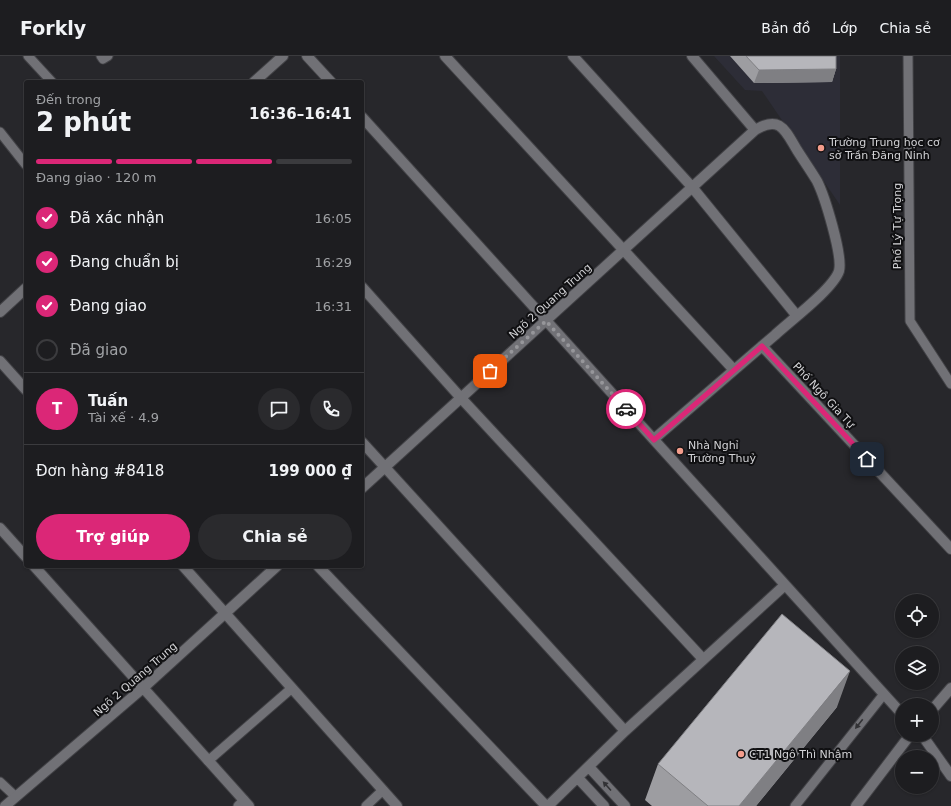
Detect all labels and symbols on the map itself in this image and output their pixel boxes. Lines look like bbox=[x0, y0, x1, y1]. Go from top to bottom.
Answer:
place label: Trường Trung học cơ sở Trần Đăng Ninh bbox=[828, 136, 940, 162]
marker: Trường Trung học cơ sở Trần Đăng Ninh bbox=[816, 143, 826, 153]
street label: Phố Lý Tự Trọng bbox=[891, 183, 904, 269]
street label: Ngõ 2 Quang Trung bbox=[506, 261, 594, 342]
pin bbox=[473, 354, 507, 388]
street label: Phố Ngô Gia Tự bbox=[790, 360, 858, 432]
courier bbox=[606, 389, 646, 429]
place label: Nhà Nghỉ Trường Thuỷ bbox=[687, 439, 756, 465]
pin bbox=[850, 442, 884, 476]
marker: Nhà Nghỉ Trường Thuỷ bbox=[675, 446, 685, 456]
street label: Ngõ 2 Quang Trung bbox=[91, 640, 180, 719]
one-way arrow bbox=[855, 719, 864, 730]
place label: CT1 Ngô Thì Nhậm bbox=[749, 748, 852, 761]
marker: CT1 Ngô Thì Nhậm bbox=[736, 749, 746, 759]
one-way arrow bbox=[602, 781, 611, 792]

